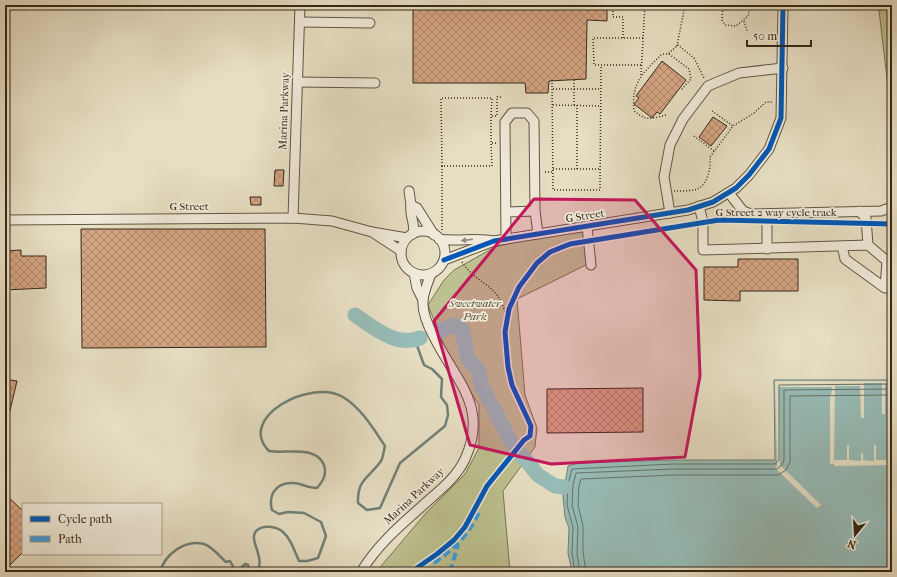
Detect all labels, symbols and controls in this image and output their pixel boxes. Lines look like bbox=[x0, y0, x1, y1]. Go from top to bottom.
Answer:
scale bar bbox=[747, 22, 811, 48]
text: 50 m bbox=[753, 29, 777, 43]
street label: Marina Parkway bbox=[276, 71, 292, 150]
street label: G Street bbox=[169, 200, 209, 213]
street label: G Street 2 way cycle track bbox=[716, 206, 837, 219]
street label: G Street bbox=[565, 207, 605, 225]
one-way arrow bbox=[461, 237, 473, 243]
park label: Sweetwater Park bbox=[448, 297, 502, 323]
street label: Marina Parkway bbox=[381, 464, 448, 527]
legend bbox=[22, 503, 162, 555]
text: Cycle path bbox=[58, 512, 113, 526]
north arrow bbox=[835, 515, 875, 555]
text: Path bbox=[58, 532, 82, 546]
text: N bbox=[845, 536, 858, 552]

